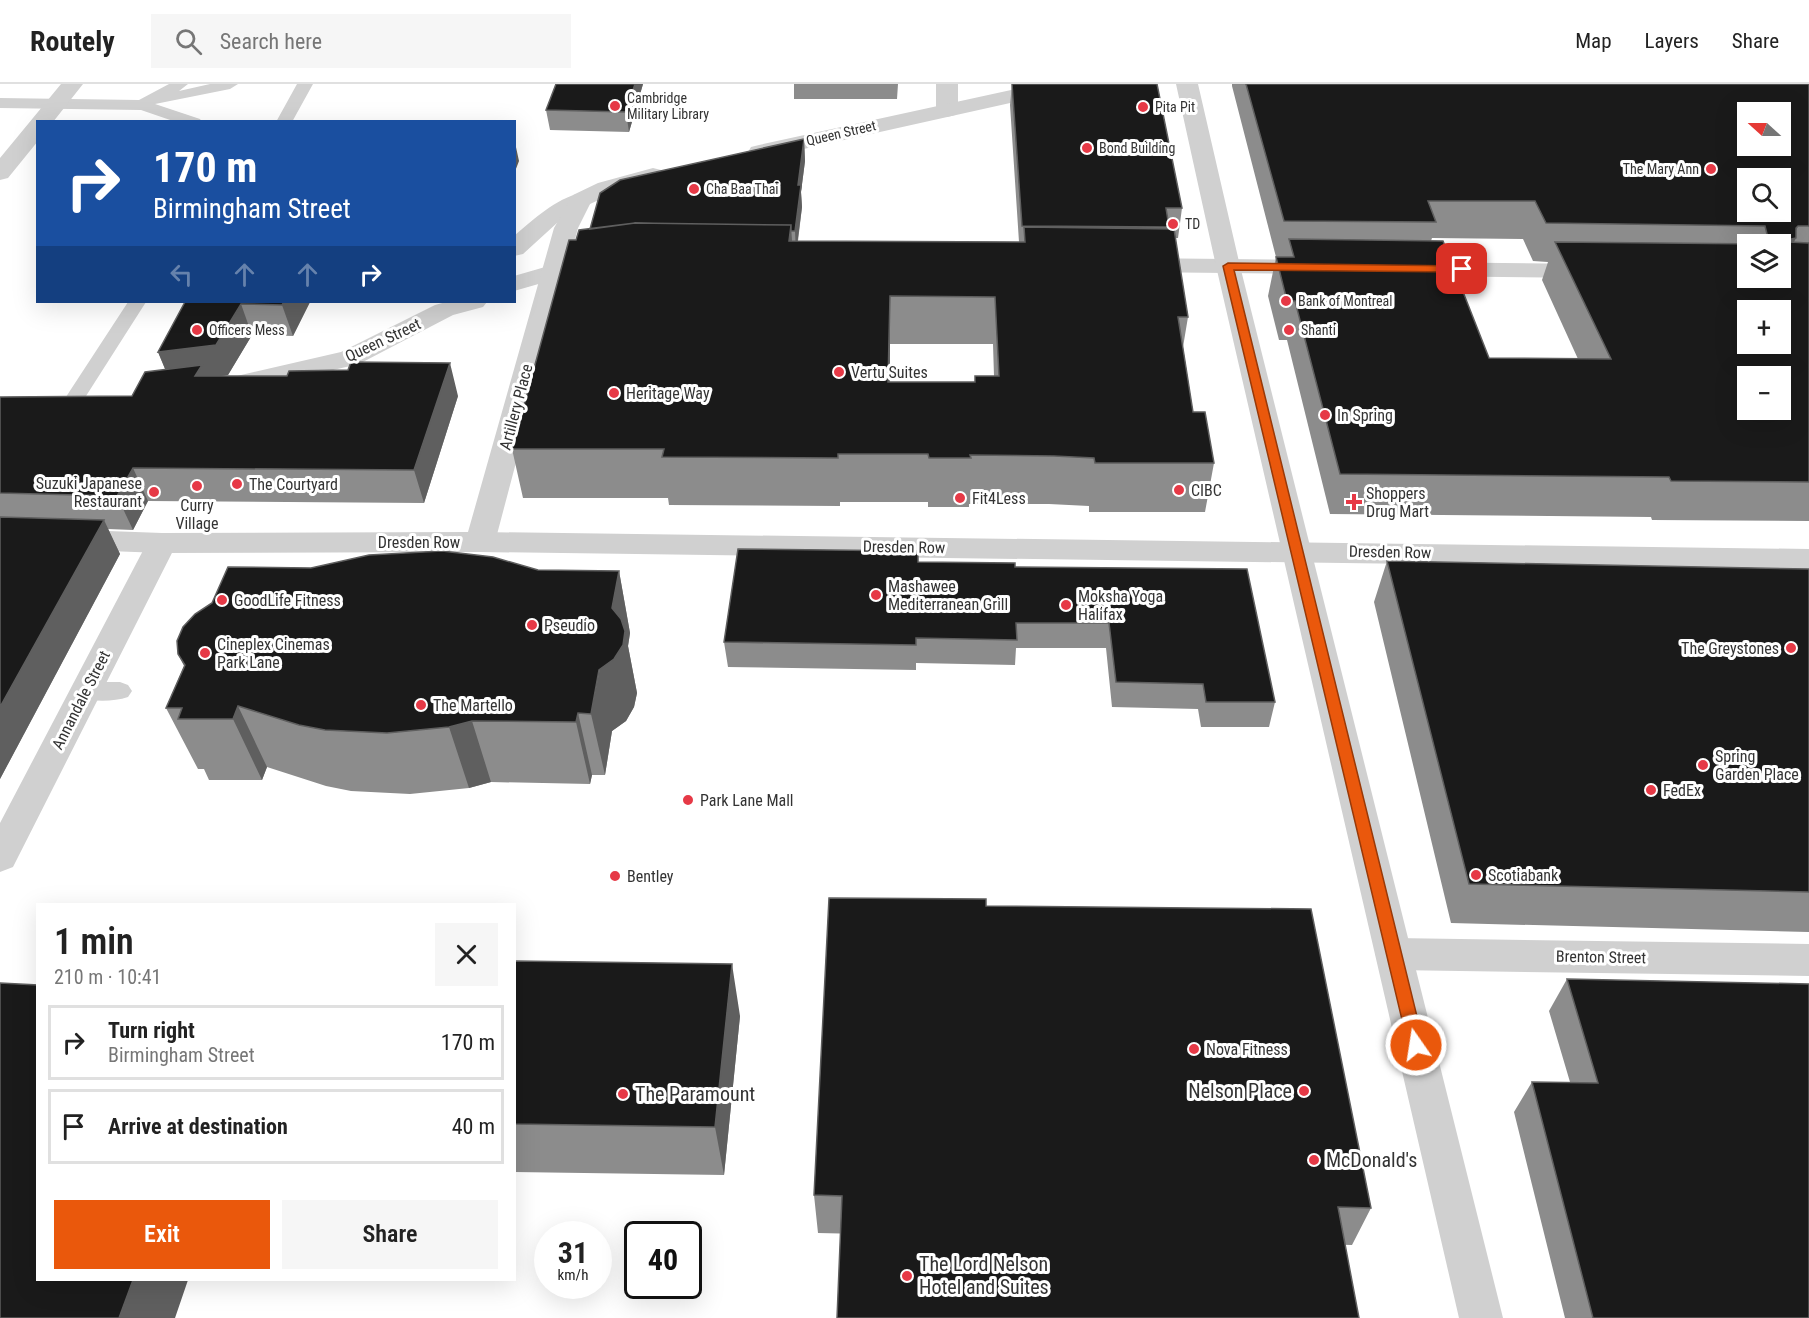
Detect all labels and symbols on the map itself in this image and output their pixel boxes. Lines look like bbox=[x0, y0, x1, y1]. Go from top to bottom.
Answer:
place label: Cambridge Military Library bbox=[627, 90, 709, 122]
marker: Cambridge Military Library bbox=[608, 99, 622, 113]
place label: Pita Pit bbox=[1155, 99, 1195, 115]
marker: Pita Pit bbox=[1136, 100, 1150, 114]
north arrow bbox=[1737, 102, 1791, 156]
street label: Queen Street bbox=[805, 117, 877, 149]
place label: Bond Building bbox=[1099, 140, 1175, 156]
marker: Bond Building bbox=[1080, 141, 1094, 155]
place label: The Mary Ann bbox=[1623, 161, 1699, 177]
marker: The Mary Ann bbox=[1704, 162, 1718, 176]
place label: Cha Baa Thai bbox=[706, 181, 779, 197]
marker: Cha Baa Thai bbox=[687, 182, 701, 196]
place label: TD bbox=[1185, 216, 1200, 232]
marker: TD bbox=[1166, 217, 1180, 231]
pin bbox=[1436, 243, 1487, 294]
place label: Bank of Montreal bbox=[1298, 293, 1392, 309]
marker: Bank of Montreal bbox=[1279, 294, 1293, 308]
street label: Queen Street bbox=[342, 314, 424, 366]
place label: Officers Mess bbox=[209, 322, 285, 338]
place label: Shanti bbox=[1301, 322, 1336, 338]
marker: Officers Mess bbox=[190, 323, 204, 337]
marker: Shanti bbox=[1282, 323, 1296, 337]
street label: Artillery Place bbox=[495, 362, 537, 452]
place label: Vertu Suites bbox=[851, 363, 928, 382]
marker: Vertu Suites bbox=[832, 365, 846, 379]
place label: Heritage Way bbox=[626, 384, 710, 403]
marker: Heritage Way bbox=[607, 386, 621, 400]
place label: In Spring bbox=[1337, 406, 1393, 425]
marker: In Spring bbox=[1318, 408, 1332, 422]
place label: Suzuki Japanese Restaurant bbox=[36, 474, 142, 511]
place label: The Courtyard bbox=[249, 475, 338, 494]
marker: The Courtyard bbox=[230, 477, 244, 491]
marker: Curry Village bbox=[190, 479, 204, 493]
place label: CIBC bbox=[1191, 481, 1222, 500]
marker: CIBC bbox=[1172, 483, 1186, 497]
place label: Shoppers Drug Mart bbox=[1366, 484, 1429, 521]
marker: Suzuki Japanese Restaurant bbox=[147, 485, 161, 499]
place label: Fit4Less bbox=[972, 489, 1026, 508]
marker: Fit4Less bbox=[953, 491, 967, 505]
marker: Shoppers Drug Mart bbox=[1347, 495, 1361, 509]
place label: Curry Village bbox=[175, 496, 219, 533]
street label: Dresden Row bbox=[378, 533, 460, 552]
street label: Dresden Row bbox=[863, 537, 945, 557]
street label: Dresden Row bbox=[1349, 542, 1431, 562]
place label: Mashawee Mediterranean Grill bbox=[888, 577, 1008, 614]
place label: Moksha Yoga Halifax bbox=[1078, 587, 1163, 624]
marker: Mashawee Mediterranean Grill bbox=[869, 588, 883, 602]
place label: GoodLife Fitness bbox=[234, 591, 341, 610]
marker: GoodLife Fitness bbox=[215, 593, 229, 607]
marker: Moksha Yoga Halifax bbox=[1059, 598, 1073, 612]
place label: Pseudio bbox=[544, 616, 595, 635]
marker: Pseudio bbox=[525, 618, 539, 632]
place label: Cineplex Cinemas Park Lane bbox=[217, 635, 330, 672]
place label: The Greystones bbox=[1681, 639, 1779, 658]
marker: The Greystones bbox=[1784, 641, 1798, 655]
marker: Cineplex Cinemas Park Lane bbox=[198, 646, 212, 660]
street label: Annandale Street bbox=[48, 647, 114, 752]
place label: The Martello bbox=[433, 696, 513, 715]
marker: The Martello bbox=[414, 698, 428, 712]
place label: Spring Garden Place bbox=[1715, 747, 1799, 784]
marker: Spring Garden Place bbox=[1696, 758, 1710, 772]
place label: FedEx bbox=[1663, 781, 1701, 800]
marker: FedEx bbox=[1644, 783, 1658, 797]
place label: Park Lane Mall bbox=[700, 791, 794, 810]
marker: Park Lane Mall bbox=[681, 793, 695, 807]
place label: Scotiabank bbox=[1488, 866, 1559, 885]
place label: Bentley bbox=[627, 867, 674, 886]
marker: Scotiabank bbox=[1469, 868, 1483, 882]
marker: Bentley bbox=[608, 869, 622, 883]
street label: Brenton Street bbox=[1556, 947, 1647, 967]
position arrow bbox=[1384, 1013, 1448, 1077]
place label: Nova Fitness bbox=[1206, 1040, 1288, 1059]
marker: Nova Fitness bbox=[1187, 1042, 1201, 1056]
place label: Nelson Place bbox=[1188, 1079, 1292, 1103]
place label: The Paramount bbox=[635, 1082, 755, 1106]
marker: Nelson Place bbox=[1297, 1084, 1311, 1098]
marker: The Paramount bbox=[616, 1087, 630, 1101]
place label: McDonald's bbox=[1326, 1148, 1417, 1172]
marker: McDonald's bbox=[1307, 1153, 1321, 1167]
speed limit sign: 40 bbox=[624, 1221, 702, 1299]
place label: The Lord Nelson Hotel and Suites bbox=[919, 1252, 1049, 1299]
marker: The Lord Nelson Hotel and Suites bbox=[900, 1269, 914, 1283]

